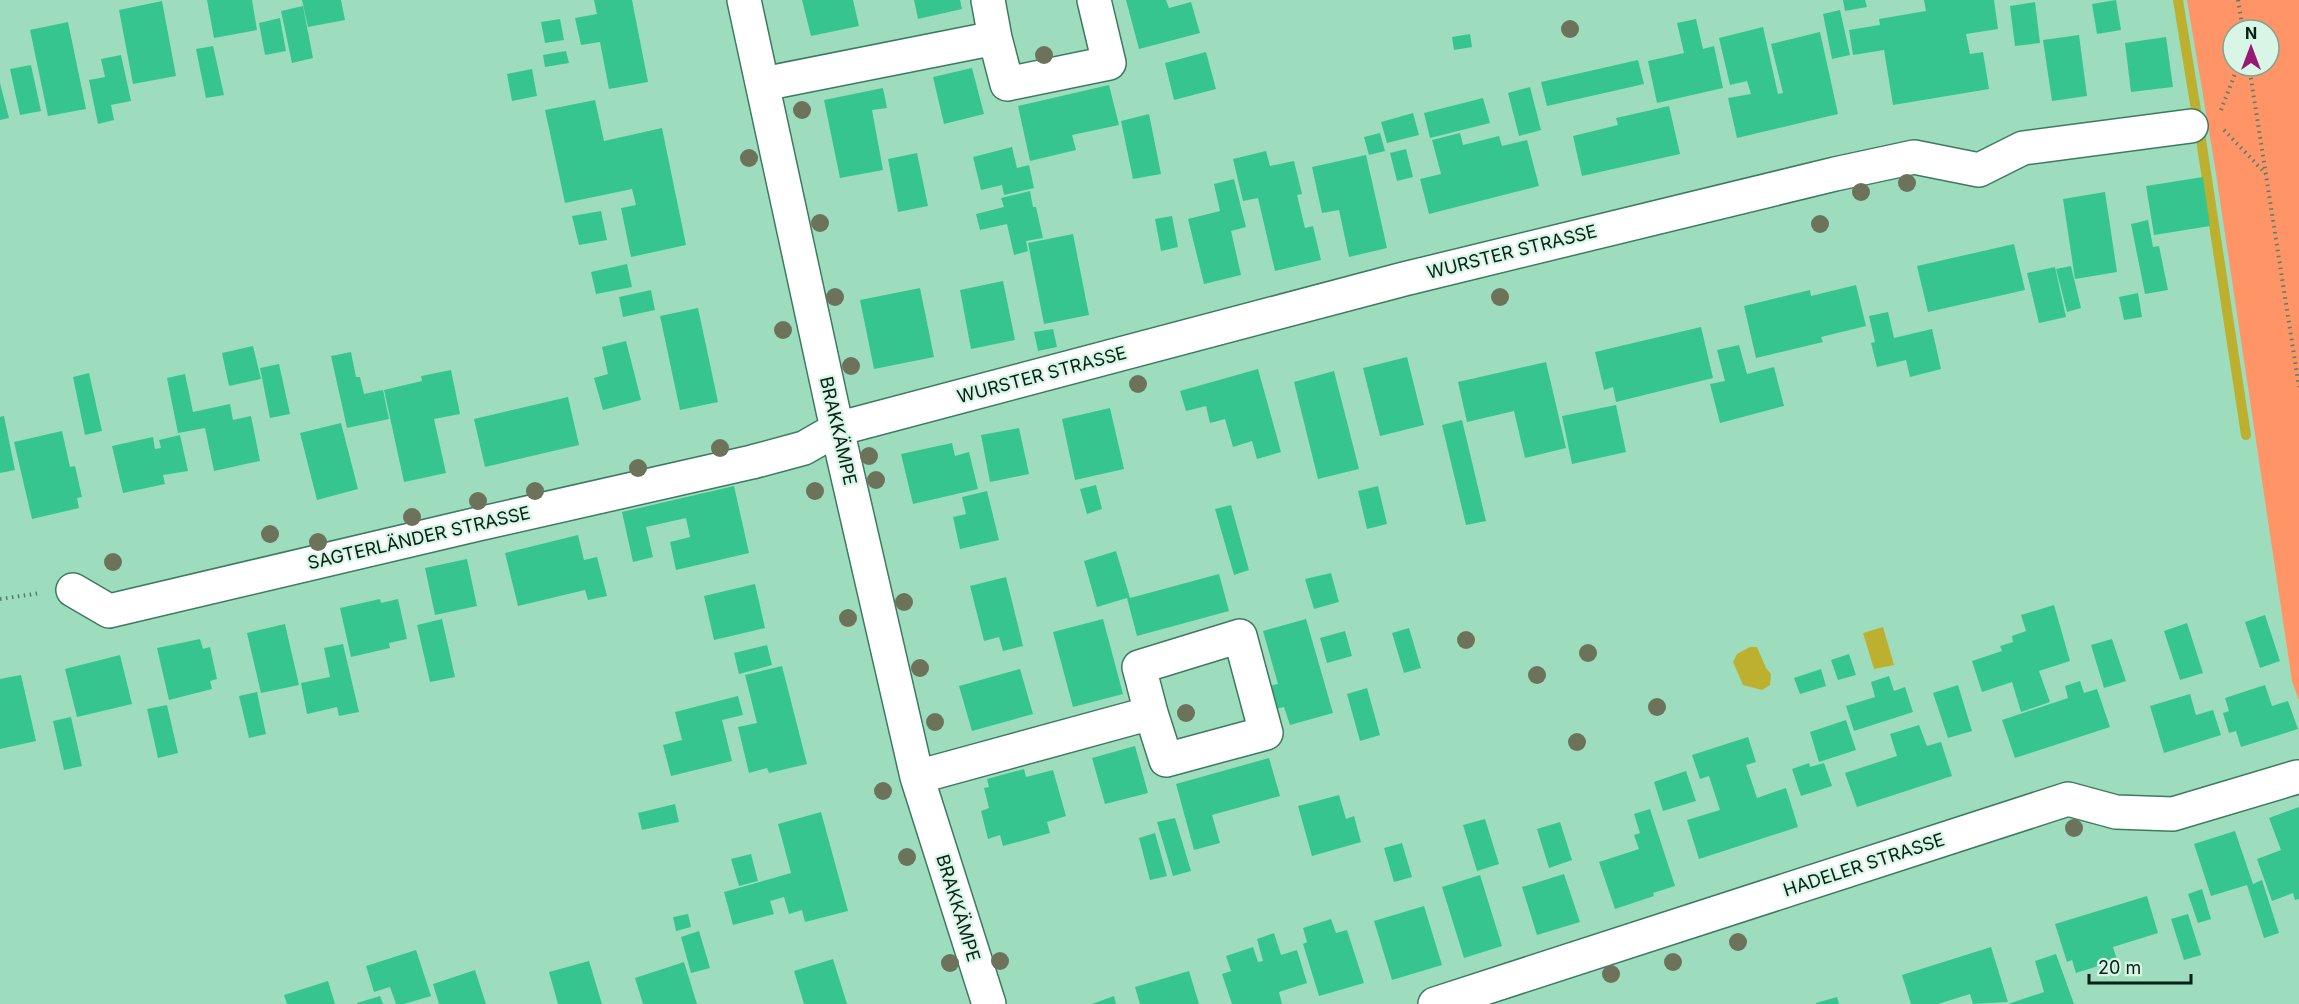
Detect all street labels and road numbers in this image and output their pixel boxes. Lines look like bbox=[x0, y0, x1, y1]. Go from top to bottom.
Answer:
street label: WURSTER STRASSE bbox=[1425, 220, 1599, 283]
street label: WURSTER STRASSE bbox=[955, 342, 1129, 407]
street label: BRAKKÄMPE bbox=[816, 374, 862, 487]
street label: SAGTERLÄNDER STRASSE bbox=[305, 501, 532, 573]
street label: HADELER STRASSE bbox=[1781, 829, 1947, 901]
street label: BRAKKÄMPE bbox=[932, 851, 986, 964]

